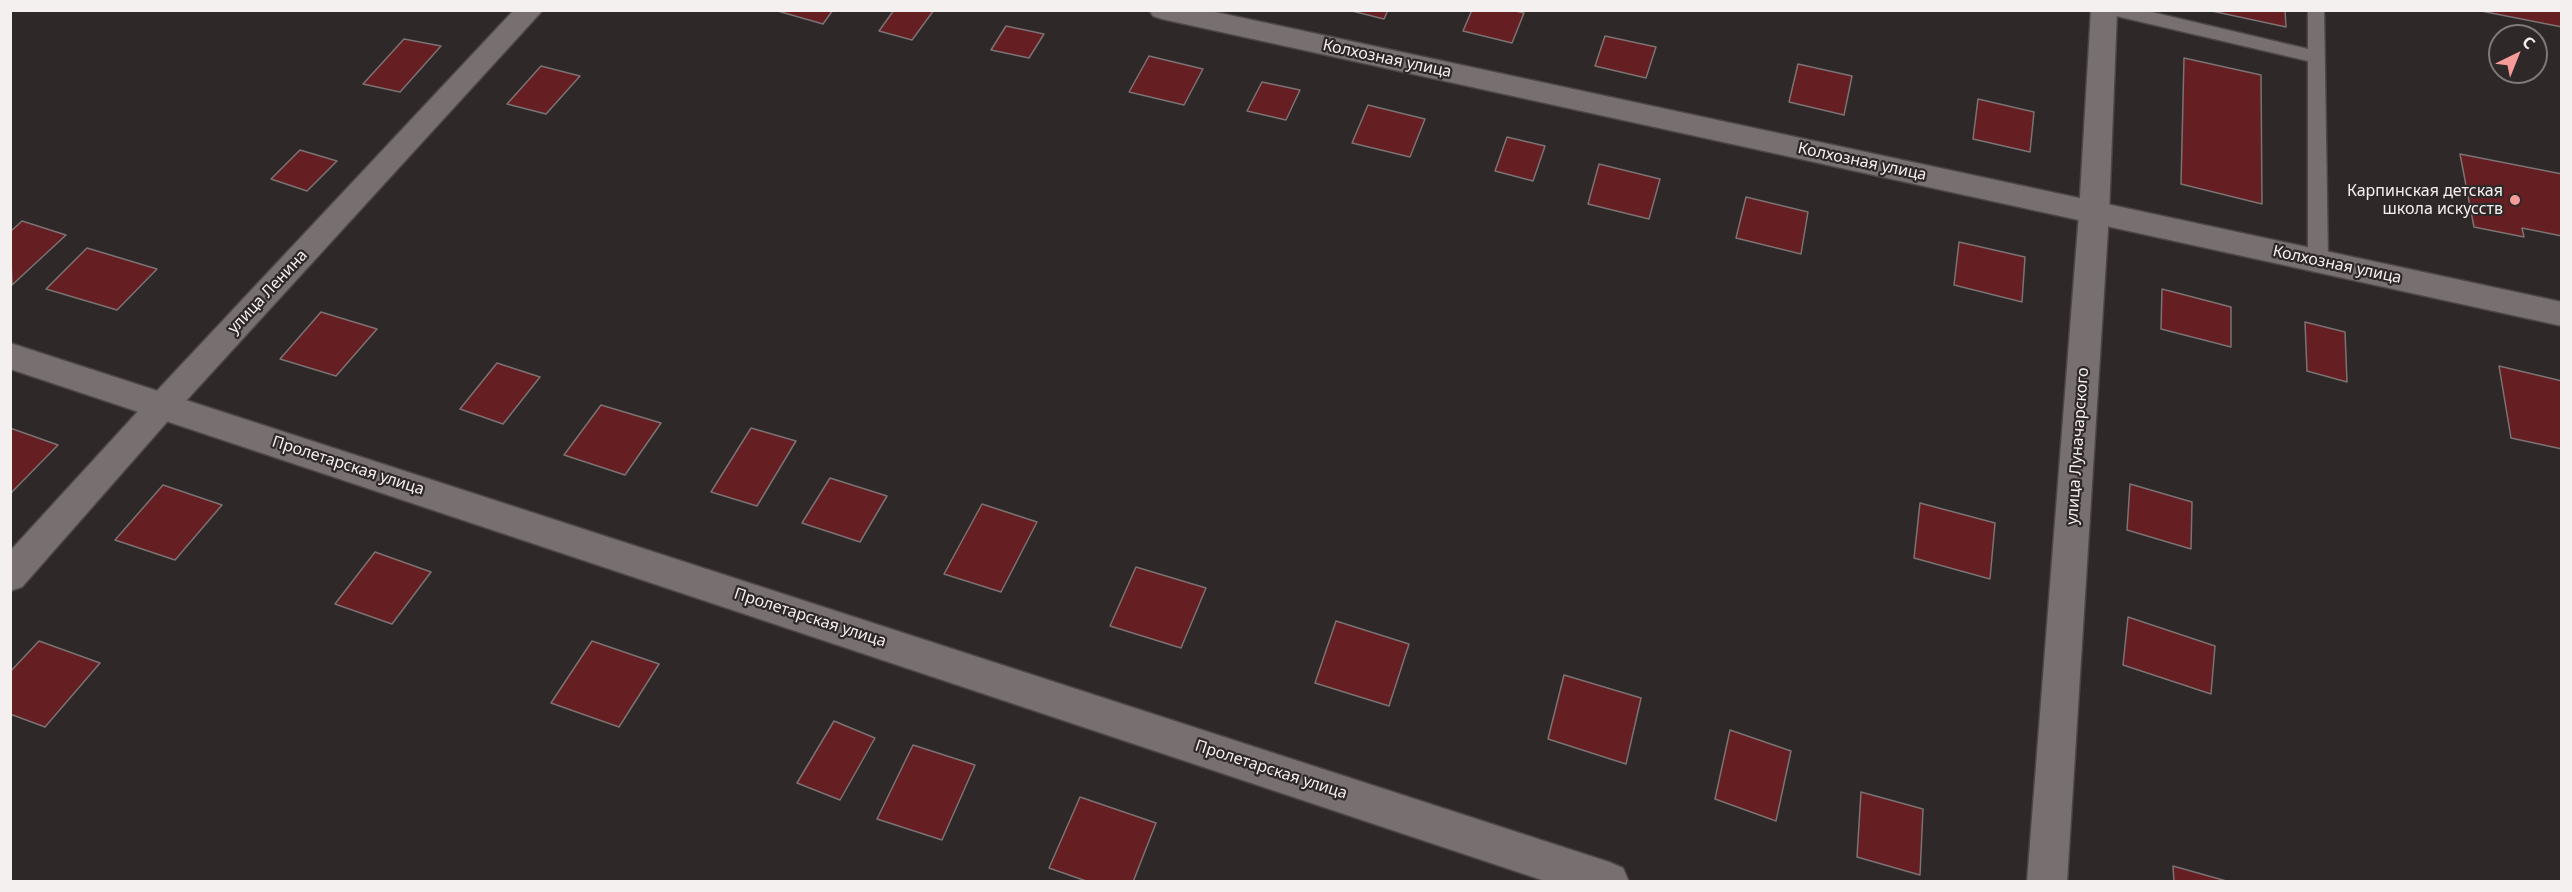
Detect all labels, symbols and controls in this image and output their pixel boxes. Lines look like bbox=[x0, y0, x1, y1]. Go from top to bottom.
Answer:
north arrow bbox=[2488, 24, 2548, 84]
text: С bbox=[2518, 31, 2540, 54]
street label: Колхозная улица bbox=[1321, 36, 1453, 82]
street label: Колхозная улица bbox=[1796, 139, 1928, 185]
place label: Карпинская детская школа искусств bbox=[2347, 181, 2503, 219]
marker: Карпинская детская школа искусств bbox=[2508, 193, 2522, 207]
street label: Колхозная улица bbox=[2271, 242, 2403, 288]
street label: улица Ленина bbox=[224, 246, 312, 338]
street label: улица Луначарского bbox=[2063, 367, 2093, 525]
street label: Пролетарская улица bbox=[270, 432, 426, 500]
street label: Пролетарская улица bbox=[732, 584, 888, 652]
street label: Пролетарская улица bbox=[1193, 736, 1349, 804]

